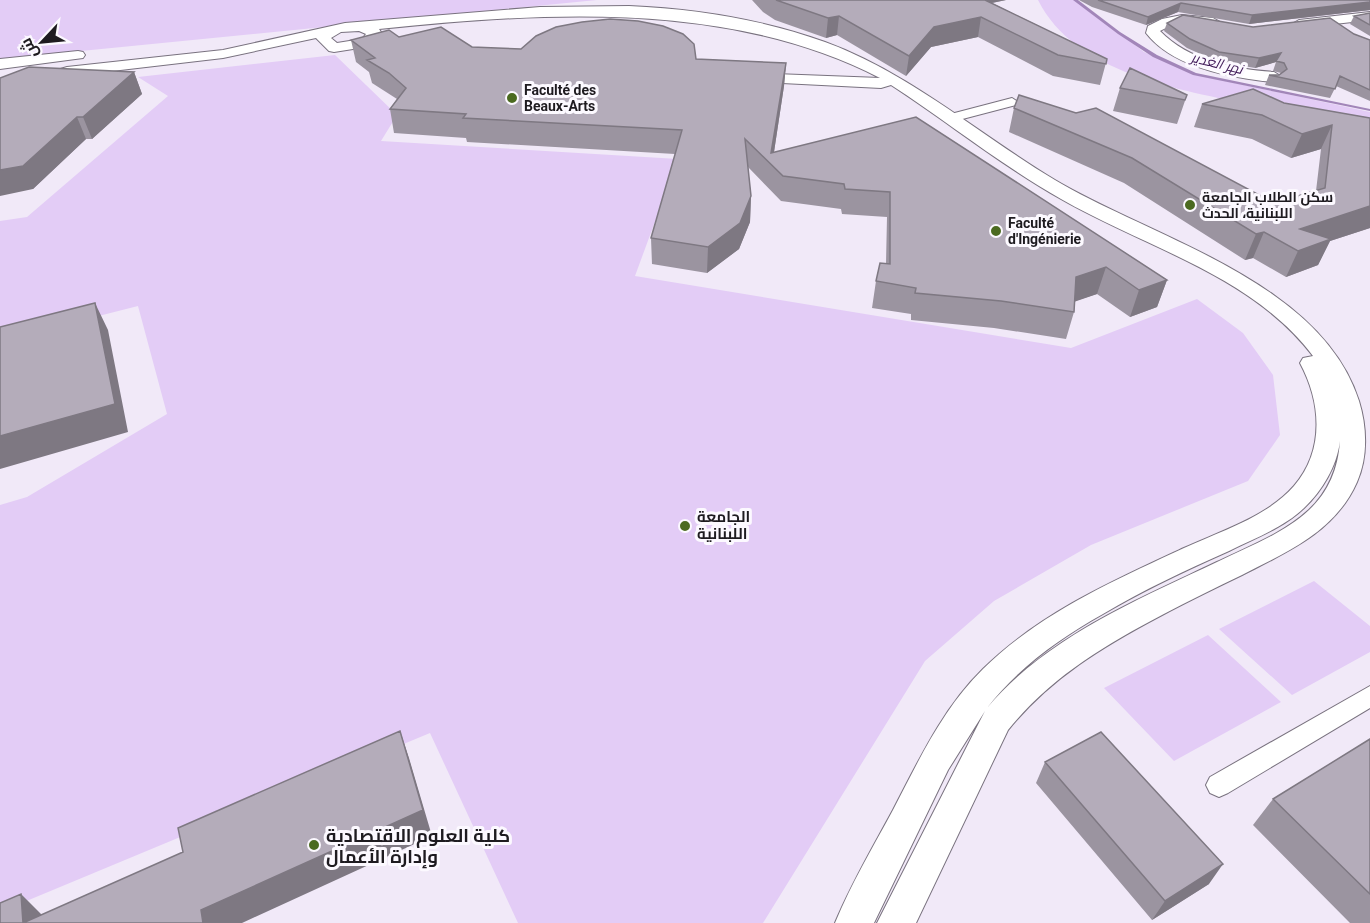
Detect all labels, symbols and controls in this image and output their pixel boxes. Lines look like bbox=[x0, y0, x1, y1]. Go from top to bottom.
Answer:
north arrow bbox=[12, 12, 72, 72]
text: ش bbox=[16, 35, 42, 62]
water label: نهر الغدير bbox=[1187, 48, 1246, 78]
place label: Faculté des Beaux-Arts bbox=[524, 82, 596, 114]
marker: Faculté des Beaux-Arts bbox=[505, 91, 519, 105]
place label: سكن الطلاب الجامعة اللبنانية، الحدث bbox=[1202, 189, 1333, 221]
marker: سكن الطلاب الجامعة اللبنانية، الحدث bbox=[1183, 198, 1197, 212]
place label: Faculté d'Ingénierie bbox=[1008, 215, 1082, 247]
marker: Faculté d'Ingénierie bbox=[989, 224, 1003, 238]
place label: الجامعة اللبنانية bbox=[697, 508, 750, 543]
marker: الجامعة اللبنانية bbox=[678, 519, 692, 533]
place label: كلية العلوم الاقتصادية وإدارة الأعمال bbox=[326, 825, 510, 869]
marker: كلية العلوم الاقتصادية وإدارة الأعمال bbox=[307, 838, 321, 852]

